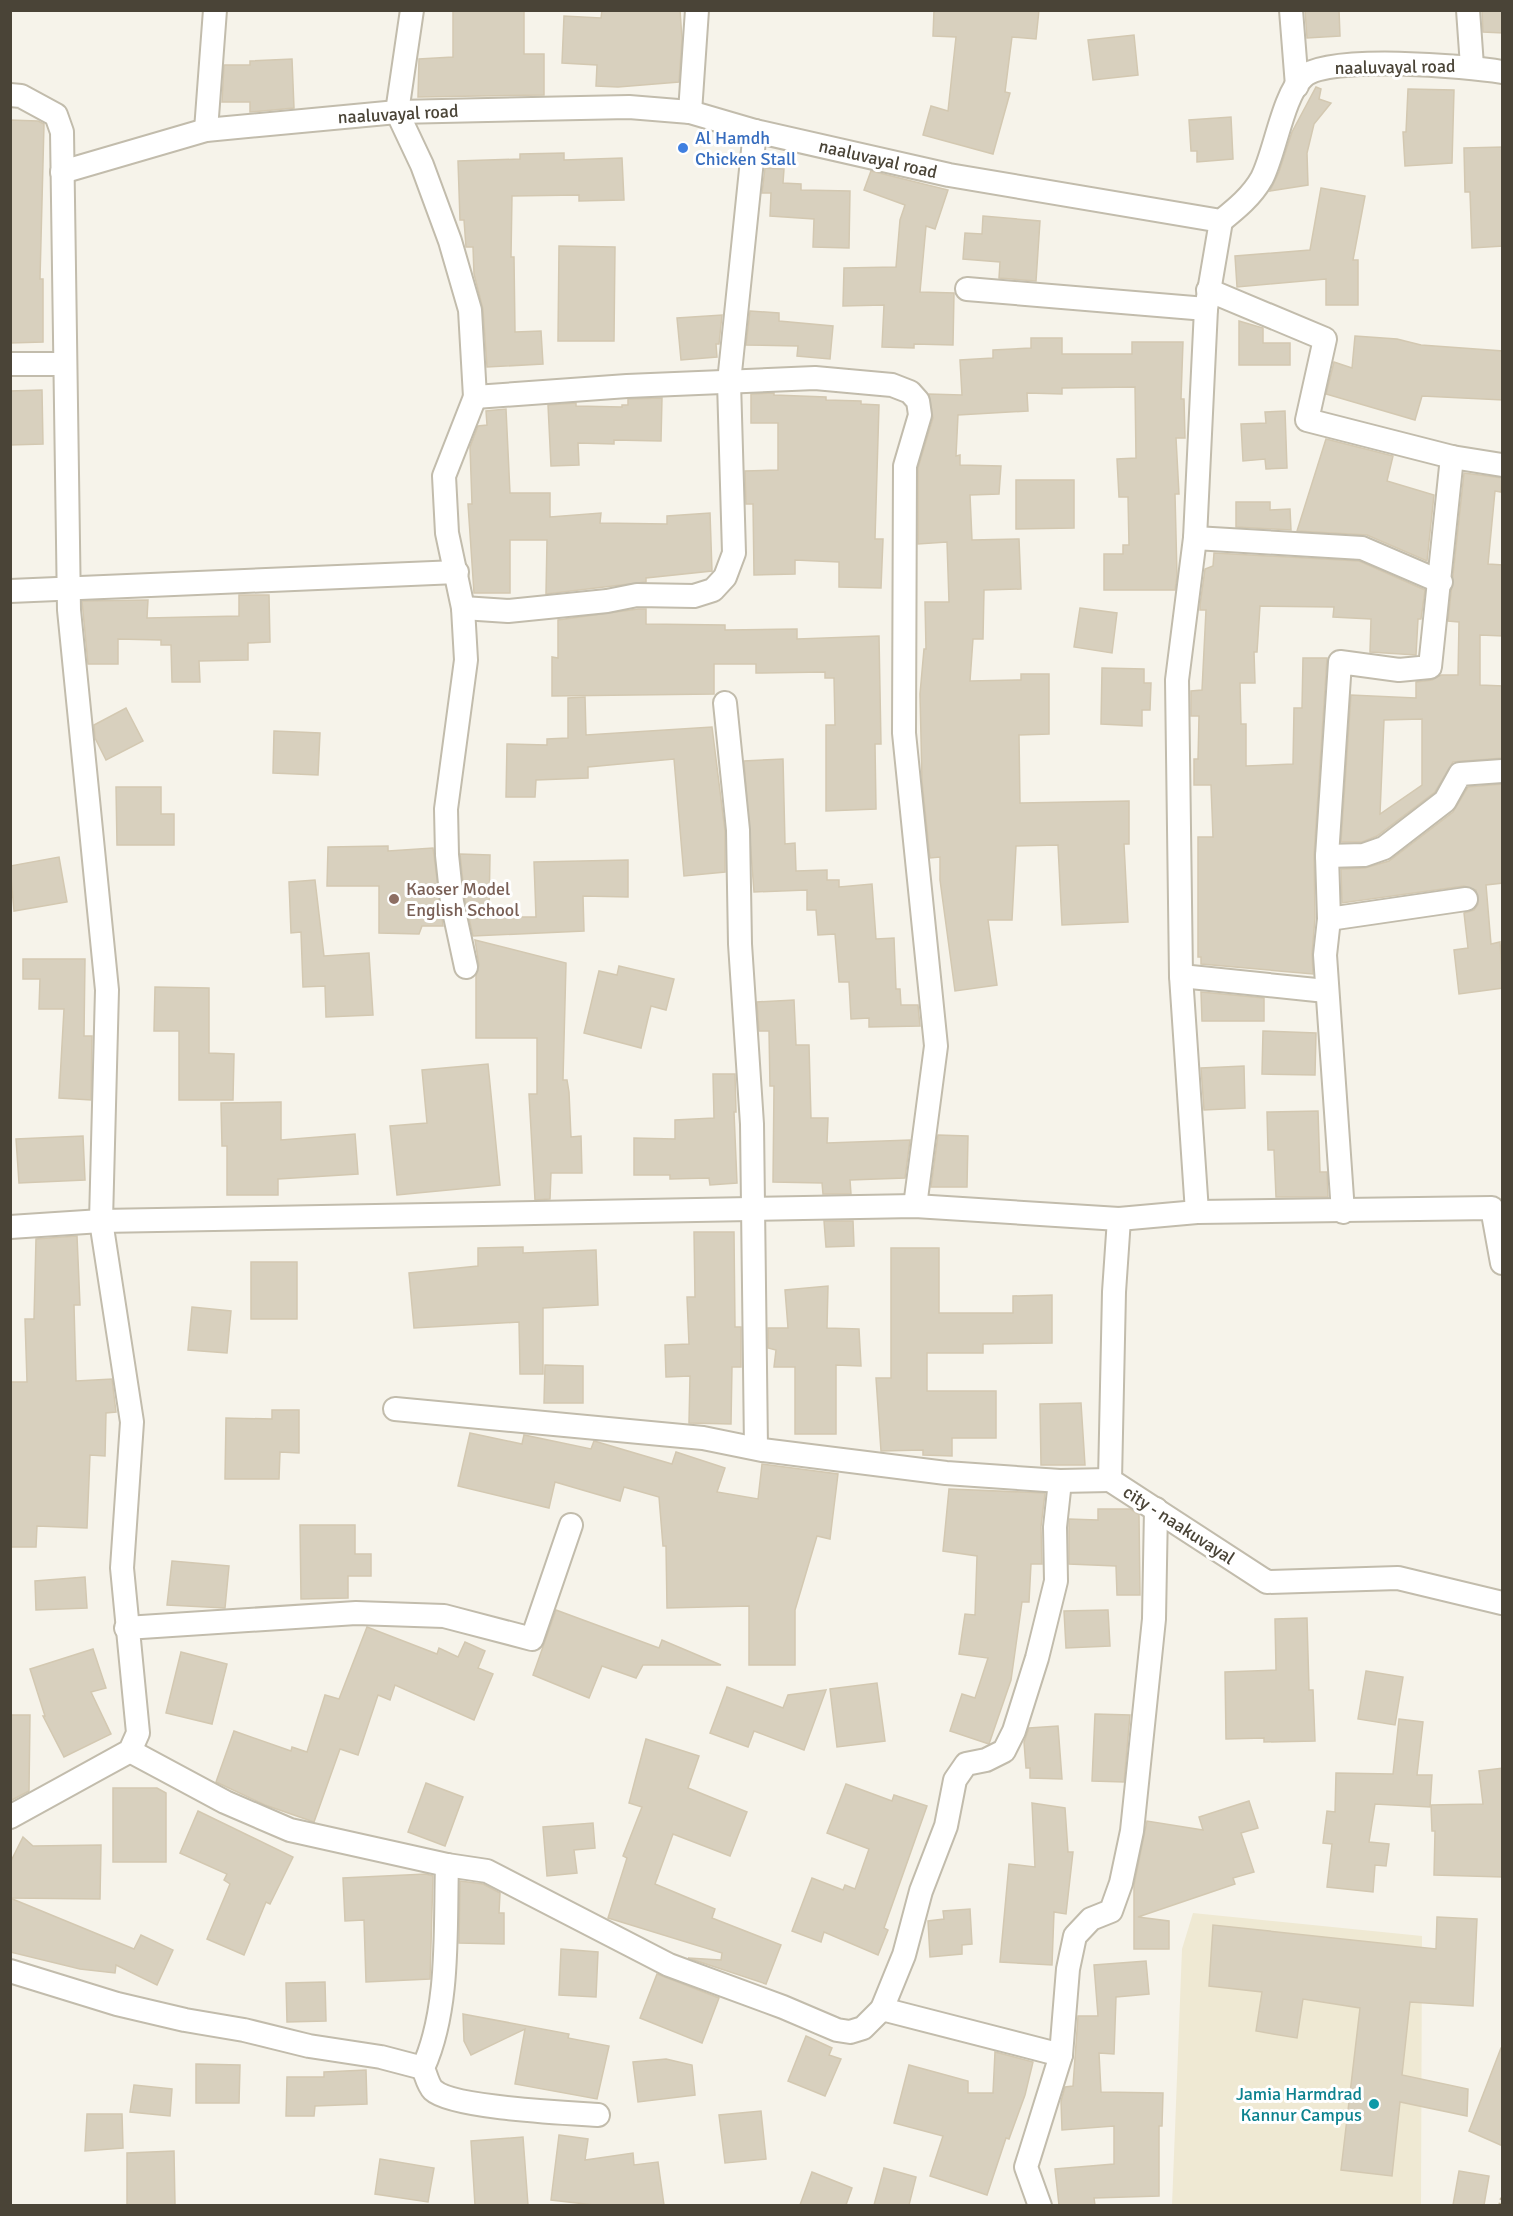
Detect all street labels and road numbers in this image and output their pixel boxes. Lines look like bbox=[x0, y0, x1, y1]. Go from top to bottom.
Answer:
street label: naaluvayal road bbox=[1334, 55, 1456, 79]
street label: naaluvayal road bbox=[337, 100, 459, 128]
street label: naaluvayal road bbox=[817, 135, 939, 183]
street label: city - naakuvayal bbox=[1119, 1481, 1239, 1569]

